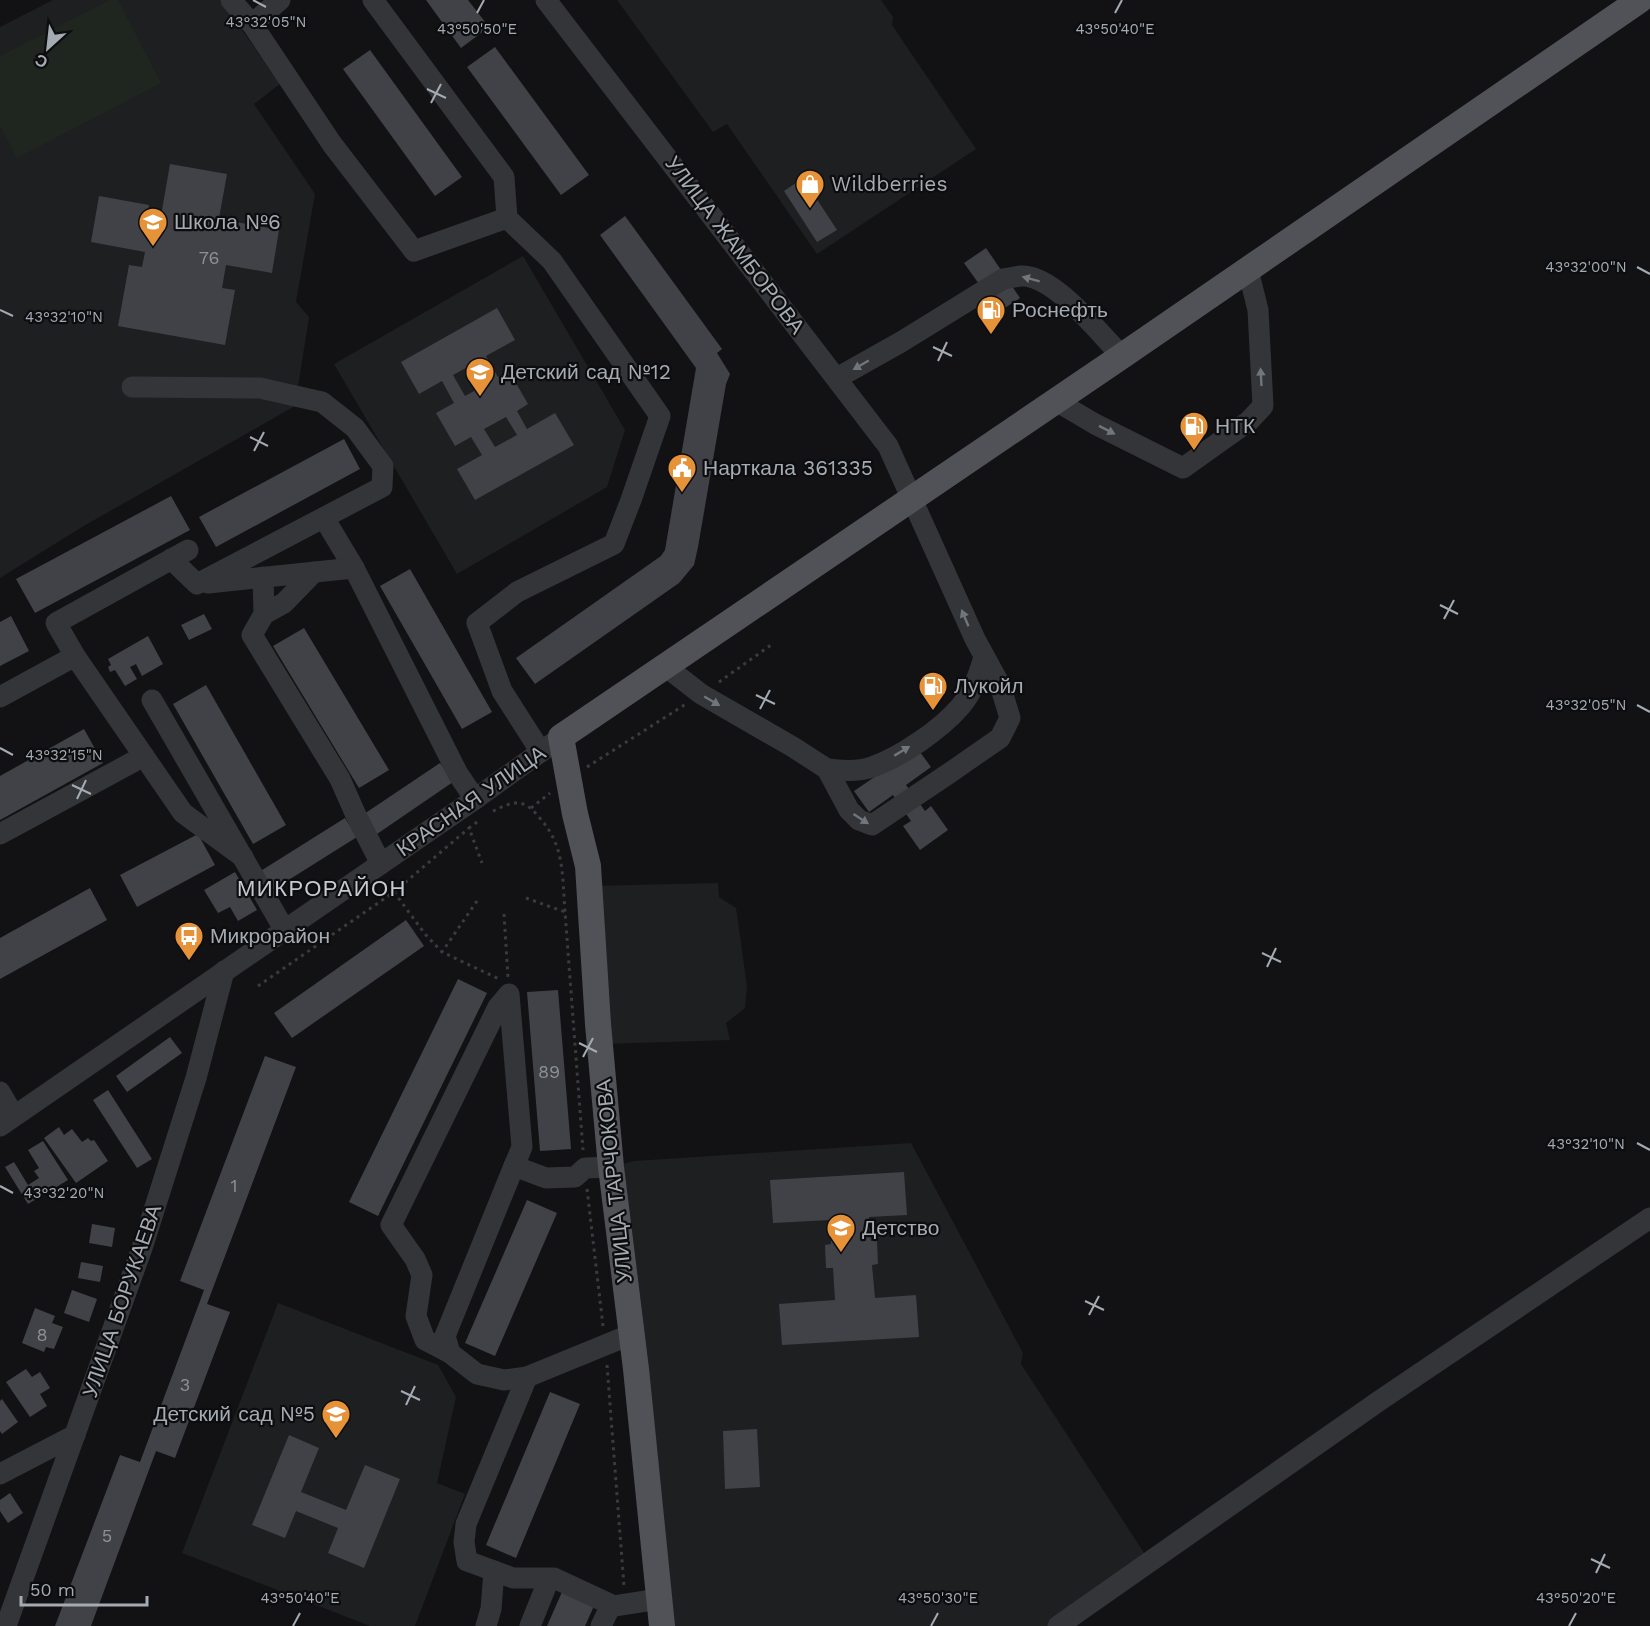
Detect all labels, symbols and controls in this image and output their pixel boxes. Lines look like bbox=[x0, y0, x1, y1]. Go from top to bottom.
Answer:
text: 43°32'05"N bbox=[226, 13, 306, 31]
north arrow bbox=[18, 18, 78, 78]
text: 43°50'50"E bbox=[437, 20, 517, 38]
text: 43°50'40"E bbox=[1075, 20, 1155, 38]
text: С bbox=[32, 50, 51, 72]
street label: УЛИЦА ЖАМБОРОВА bbox=[660, 151, 810, 339]
shop icon: Wildberries bbox=[794, 168, 826, 210]
place label: Wildberries bbox=[831, 171, 948, 196]
school or university icon: Школа №6 bbox=[137, 206, 169, 248]
place label: Школа №6 bbox=[174, 209, 281, 234]
house number: 76 bbox=[199, 247, 219, 268]
text: 43°32'00"N bbox=[1545, 258, 1627, 276]
one-way arrow bbox=[1022, 274, 1040, 283]
fuel station icon: Роснефть bbox=[975, 294, 1007, 336]
place label: Роснефть bbox=[1012, 297, 1108, 322]
text: 43°32'10"N bbox=[25, 308, 103, 326]
school or university icon: Детский сад №12 bbox=[464, 356, 496, 398]
place label: Детский сад №12 bbox=[501, 359, 671, 384]
one-way arrow bbox=[852, 360, 869, 370]
one-way arrow bbox=[1257, 368, 1266, 387]
fuel station icon: НТК bbox=[1178, 410, 1210, 452]
place label: НТК bbox=[1215, 413, 1256, 438]
one-way arrow bbox=[1098, 425, 1115, 435]
public building icon: Нарткала 361335 bbox=[666, 452, 698, 494]
place label: Нарткала 361335 bbox=[703, 455, 873, 480]
one-way arrow bbox=[960, 608, 970, 626]
fuel station icon: Лукойл bbox=[917, 670, 949, 712]
place label: Лукойл bbox=[954, 673, 1024, 698]
one-way arrow bbox=[704, 695, 720, 706]
text: 43°32'05"N bbox=[1546, 696, 1626, 714]
street label: КРАСНАЯ УЛИЦА bbox=[391, 740, 550, 861]
text: 43°32'15"N bbox=[25, 746, 103, 764]
one-way arrow bbox=[894, 746, 911, 756]
one-way arrow bbox=[853, 813, 869, 824]
district label: МИКРОРАЙОН bbox=[237, 876, 407, 901]
bus stop icon: Микрорайон bbox=[173, 920, 205, 962]
place label: Микрорайон bbox=[210, 923, 330, 948]
house number: 89 bbox=[538, 1061, 560, 1082]
street label: УЛИЦА ТАРЧОКОВА bbox=[590, 1078, 637, 1284]
text: 43°32'10"N bbox=[1547, 1135, 1625, 1153]
house number: 1 bbox=[230, 1175, 238, 1196]
text: 43°32'20"N bbox=[24, 1184, 104, 1202]
street label: УЛИЦА БОРУКАЕВА bbox=[77, 1201, 166, 1401]
school or university icon: Детство bbox=[825, 1212, 857, 1254]
place label: Детство bbox=[862, 1215, 939, 1240]
house number: 8 bbox=[36, 1324, 48, 1345]
house number: 3 bbox=[180, 1374, 190, 1395]
school or university icon: Детский сад №5 bbox=[320, 1398, 352, 1440]
place label: Детский сад №5 bbox=[153, 1401, 315, 1426]
house number: 5 bbox=[102, 1525, 112, 1546]
scale bar bbox=[21, 1569, 147, 1607]
text: 50 m bbox=[30, 1579, 75, 1600]
text: 43°50'40"E bbox=[260, 1589, 340, 1607]
text: 43°50'30"E bbox=[898, 1589, 978, 1607]
text: 43°50'20"E bbox=[1536, 1589, 1616, 1607]

